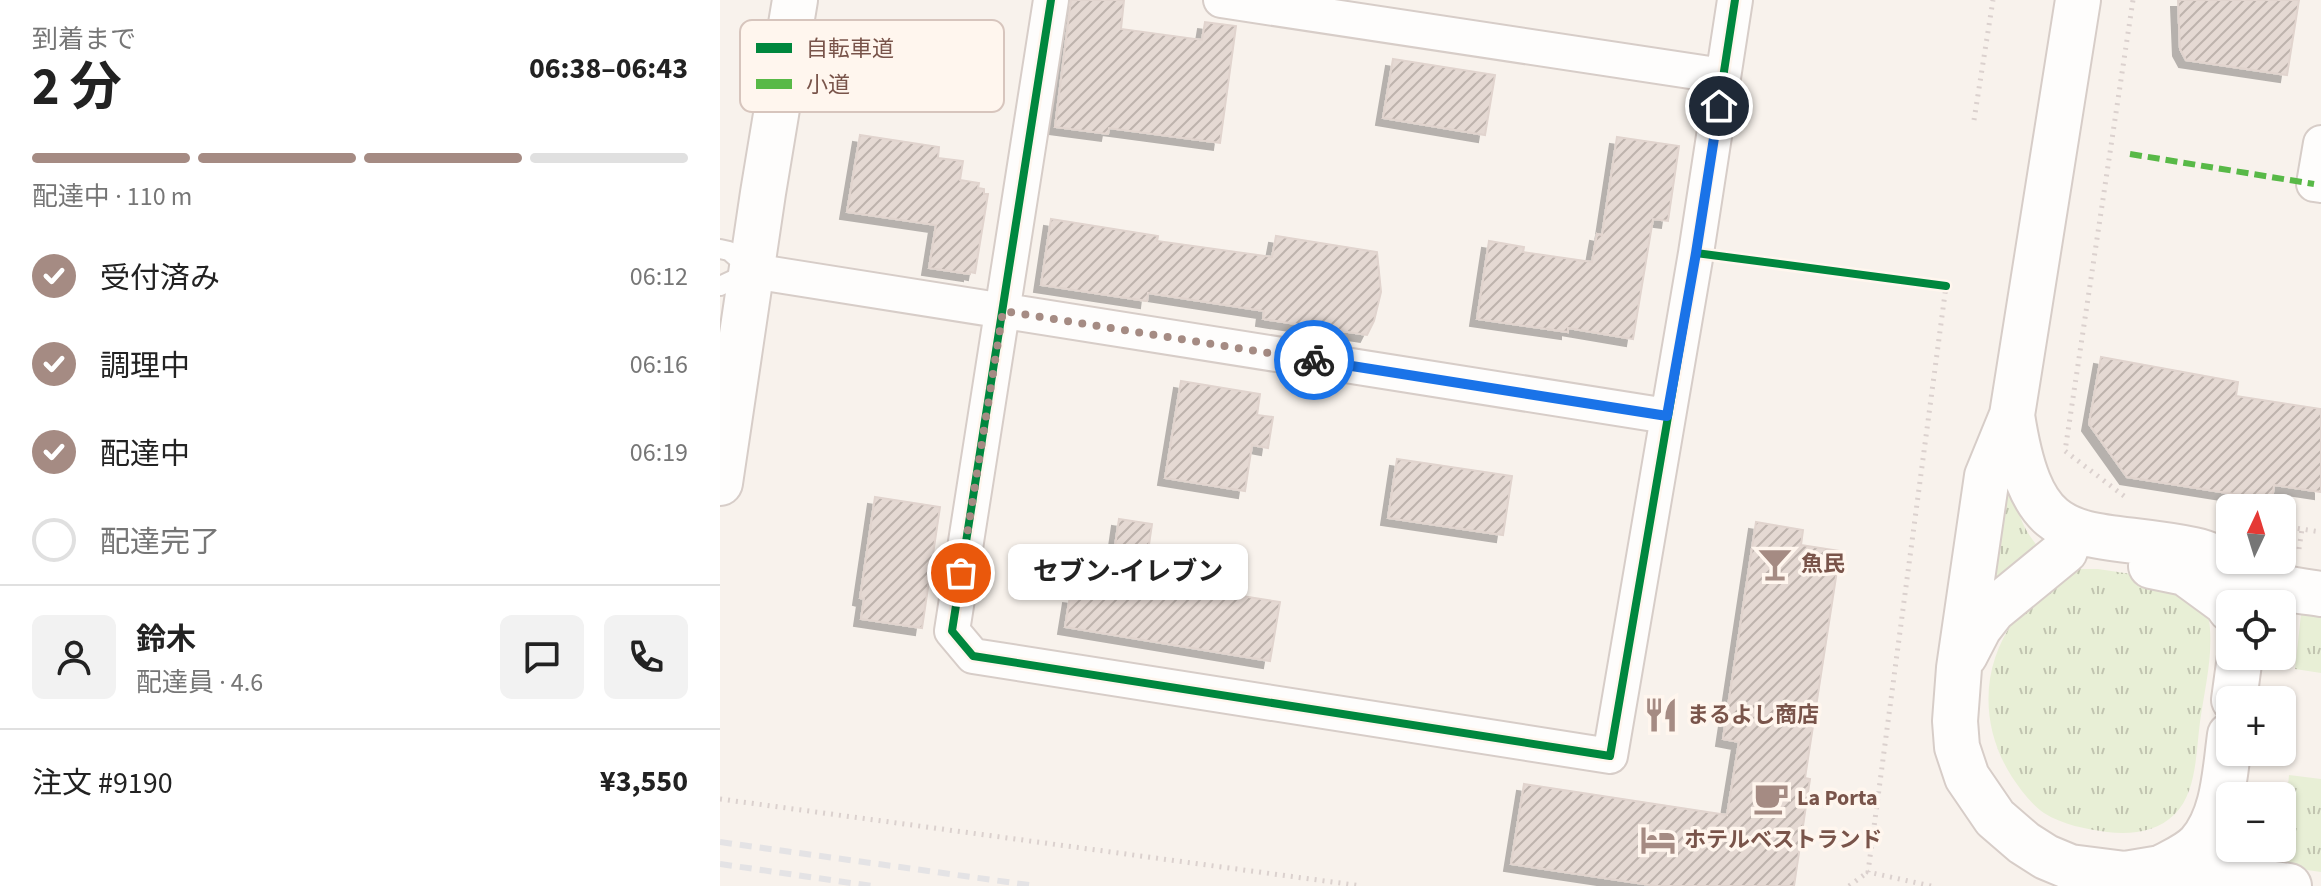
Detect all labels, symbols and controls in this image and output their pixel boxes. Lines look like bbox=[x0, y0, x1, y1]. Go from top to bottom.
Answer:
legend bbox=[740, 20, 1004, 112]
text: 到着まで bbox=[32, 21, 136, 58]
text: 自転車道 bbox=[806, 33, 894, 65]
text: 06:38–06:43 bbox=[529, 47, 688, 90]
text: 2 分 bbox=[32, 51, 122, 125]
text: 小道 bbox=[806, 69, 850, 101]
pin bbox=[1685, 72, 1753, 140]
icon: home bbox=[1697, 84, 1741, 128]
text: 配達中 · 110 m bbox=[32, 178, 192, 215]
icon: check bbox=[32, 254, 76, 298]
text: 受付済み bbox=[100, 257, 220, 300]
text: 06:12 bbox=[630, 258, 688, 295]
courier bbox=[1274, 320, 1354, 400]
icon: bike bbox=[1292, 338, 1336, 382]
icon: check bbox=[32, 342, 76, 386]
text: 調理中 bbox=[100, 345, 190, 388]
text: 06:16 bbox=[630, 346, 688, 383]
icon: check bbox=[32, 430, 76, 474]
text: 配達中 bbox=[100, 433, 190, 476]
text: 06:19 bbox=[630, 434, 688, 471]
north arrow bbox=[2216, 494, 2296, 574]
map controls bbox=[2216, 494, 2296, 862]
text: 配達完了 bbox=[100, 521, 220, 564]
pin bbox=[927, 539, 995, 607]
callout: セブン-イレブン bbox=[1009, 545, 1249, 601]
bar icon: 魚民 bbox=[1756, 545, 1794, 583]
place label: 魚民 bbox=[1801, 548, 1845, 580]
icon: bag bbox=[939, 551, 983, 595]
text: セブン-イレブン bbox=[1033, 553, 1223, 590]
button: locate bbox=[2216, 590, 2296, 670]
button: person bbox=[32, 615, 116, 699]
button: chat bbox=[500, 615, 584, 699]
button: phone bbox=[604, 615, 688, 699]
text: 鈴木 bbox=[136, 618, 196, 661]
text: 配達員 · 4.6 bbox=[136, 664, 263, 701]
button: + bbox=[2216, 686, 2296, 766]
restaurant icon: まるよし商店 bbox=[1642, 696, 1680, 734]
place label: まるよし商店 bbox=[1687, 699, 1819, 731]
text: ¥3,550 bbox=[600, 760, 688, 803]
text: 注文 #9190 bbox=[32, 762, 173, 805]
cafe icon: La Porta bbox=[1752, 779, 1790, 817]
place label: La Porta bbox=[1797, 782, 1878, 814]
button: − bbox=[2216, 782, 2296, 862]
hotel icon: ホテルベストランド bbox=[1639, 821, 1677, 859]
place label: ホテルベストランド bbox=[1684, 824, 1882, 856]

